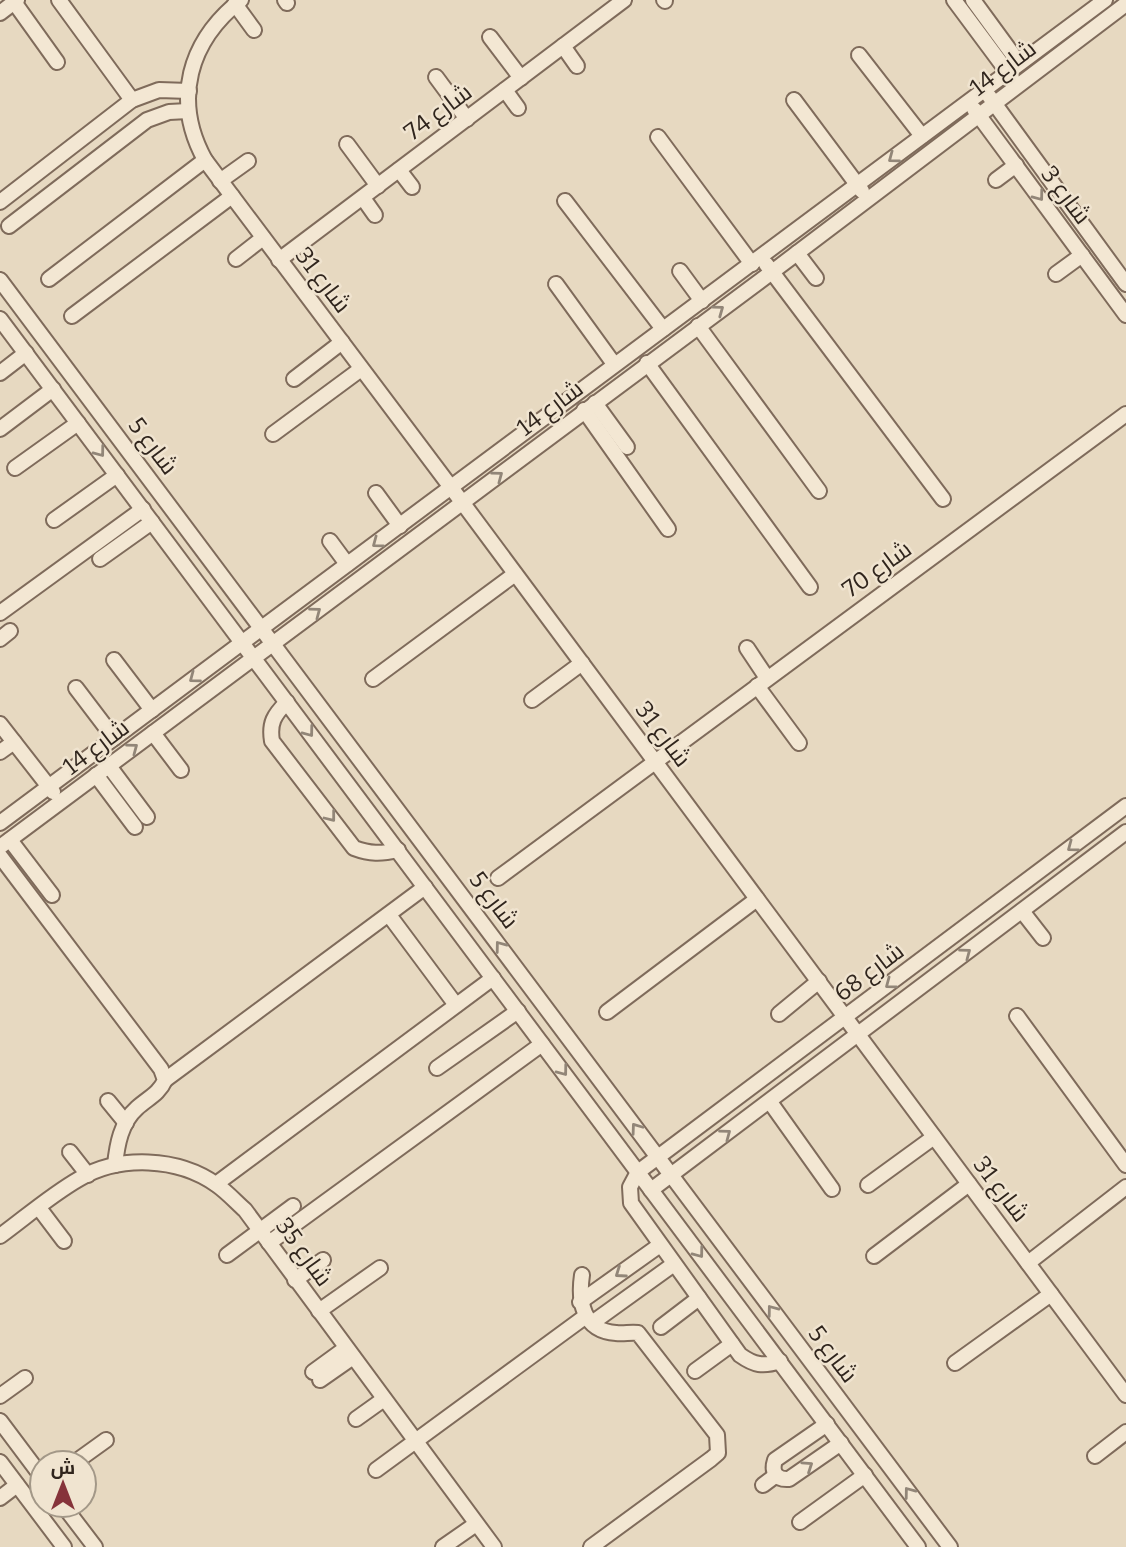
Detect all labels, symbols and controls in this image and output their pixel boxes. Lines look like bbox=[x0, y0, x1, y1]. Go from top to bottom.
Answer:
street label: شارع 14 bbox=[965, 34, 1043, 103]
street label: شارع 74 bbox=[399, 78, 478, 148]
one-way arrow bbox=[888, 150, 901, 162]
street label: شارع 3 bbox=[1034, 161, 1097, 231]
one-way arrow bbox=[1030, 188, 1043, 201]
street label: شارع 31 bbox=[288, 242, 357, 319]
one-way arrow bbox=[711, 306, 724, 318]
street label: شارع 14 bbox=[512, 374, 590, 443]
street label: شارع 5 bbox=[121, 412, 183, 481]
one-way arrow bbox=[91, 444, 104, 456]
one-way arrow bbox=[490, 471, 503, 484]
one-way arrow bbox=[372, 534, 384, 547]
street label: شارع 70 bbox=[837, 535, 918, 605]
one-way arrow bbox=[308, 608, 320, 620]
one-way arrow bbox=[189, 670, 202, 683]
street label: شارع 31 bbox=[628, 696, 697, 773]
street label: شارع 14 bbox=[58, 713, 136, 782]
one-way arrow bbox=[301, 724, 313, 737]
one-way arrow bbox=[125, 744, 138, 756]
one-way arrow bbox=[322, 810, 335, 822]
one-way arrow bbox=[1067, 839, 1079, 851]
street label: شارع 5 bbox=[462, 866, 524, 935]
street label: شارع 68 bbox=[829, 937, 910, 1009]
one-way arrow bbox=[496, 941, 508, 954]
one-way arrow bbox=[959, 949, 971, 962]
one-way arrow bbox=[885, 976, 898, 989]
one-way arrow bbox=[554, 1063, 567, 1076]
one-way arrow bbox=[632, 1124, 644, 1136]
one-way arrow bbox=[718, 1130, 731, 1143]
street label: شارع 31 bbox=[966, 1151, 1035, 1228]
street label: شارع 35 bbox=[268, 1212, 338, 1293]
one-way arrow bbox=[691, 1246, 703, 1258]
one-way arrow bbox=[615, 1265, 628, 1277]
one-way arrow bbox=[768, 1305, 781, 1318]
street label: شارع 5 bbox=[801, 1320, 863, 1389]
north arrow bbox=[28, 1449, 98, 1519]
text: ش bbox=[51, 1456, 75, 1479]
one-way arrow bbox=[800, 1462, 813, 1474]
one-way arrow bbox=[904, 1488, 917, 1500]

